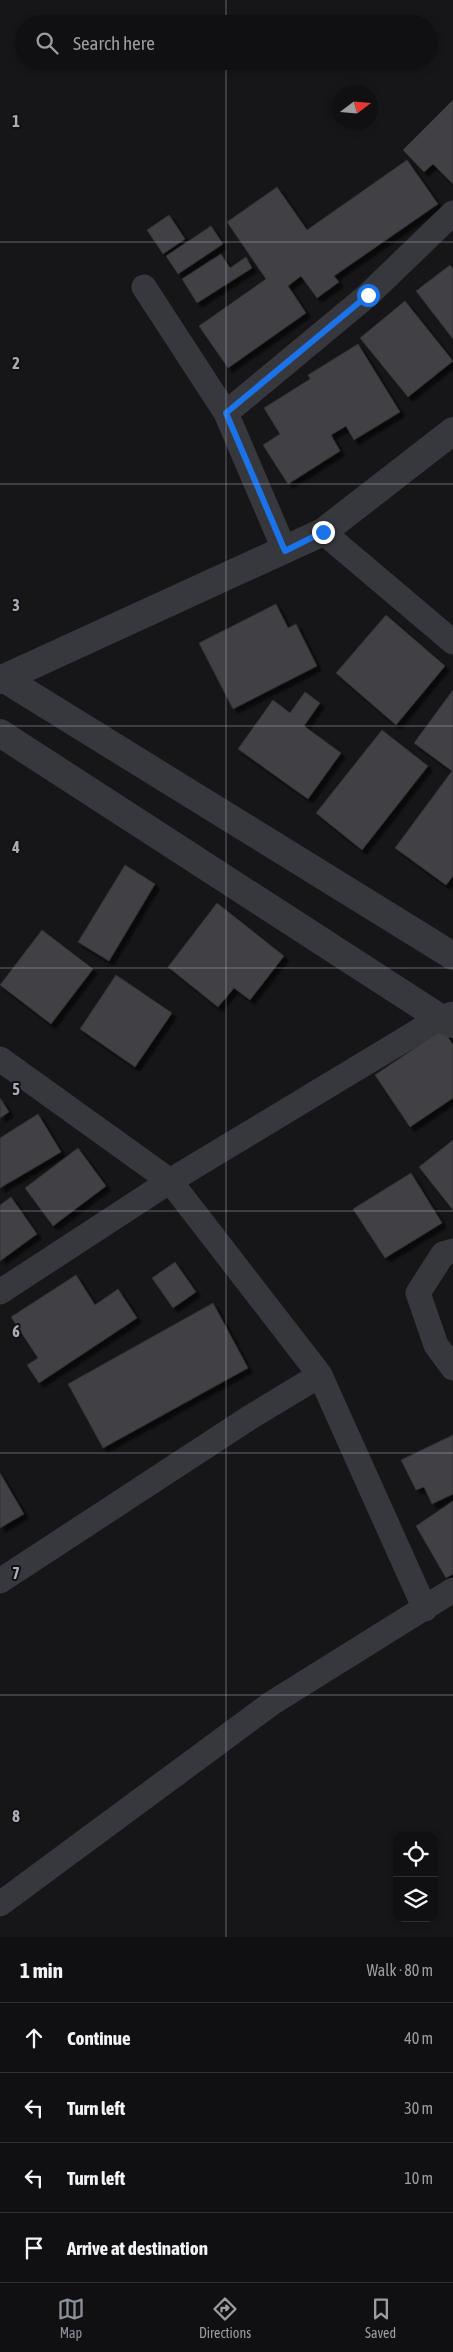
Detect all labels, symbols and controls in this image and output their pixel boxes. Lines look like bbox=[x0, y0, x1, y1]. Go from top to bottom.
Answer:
search box bbox=[15, 15, 438, 70]
icon: search bbox=[33, 29, 61, 57]
text: Search here bbox=[73, 32, 155, 54]
north arrow bbox=[333, 85, 378, 130]
text: 1 bbox=[12, 112, 20, 130]
route start bbox=[357, 284, 380, 307]
text: 2 bbox=[12, 354, 20, 372]
route end bbox=[312, 521, 335, 544]
text: 3 bbox=[12, 596, 20, 614]
text: 4 bbox=[11, 838, 20, 856]
text: 5 bbox=[12, 1080, 20, 1098]
text: 6 bbox=[12, 1322, 20, 1340]
text: 7 bbox=[12, 1564, 20, 1582]
text: 8 bbox=[12, 1807, 20, 1825]
map controls bbox=[393, 1832, 438, 1922]
button: locate bbox=[393, 1832, 438, 1877]
button: layers bbox=[393, 1877, 438, 1922]
text: 1 min bbox=[20, 1958, 63, 1982]
text: Walk · 80 m bbox=[367, 1961, 433, 1979]
icon: ahead bbox=[20, 2024, 48, 2052]
text: Continue bbox=[67, 2027, 131, 2049]
text: 40 m bbox=[404, 2029, 433, 2047]
icon: left bbox=[20, 2094, 48, 2122]
text: Turn left bbox=[67, 2097, 125, 2119]
text: 30 m bbox=[404, 2099, 433, 2117]
icon: left bbox=[20, 2164, 48, 2192]
text: Turn left bbox=[67, 2167, 125, 2189]
text: 10 m bbox=[404, 2169, 433, 2187]
icon: arrive bbox=[20, 2234, 48, 2262]
text: Arrive at destination bbox=[67, 2237, 208, 2259]
tab: Map bbox=[57, 2295, 85, 2341]
tab: Directions bbox=[199, 2295, 251, 2341]
tab: Saved bbox=[365, 2295, 396, 2341]

